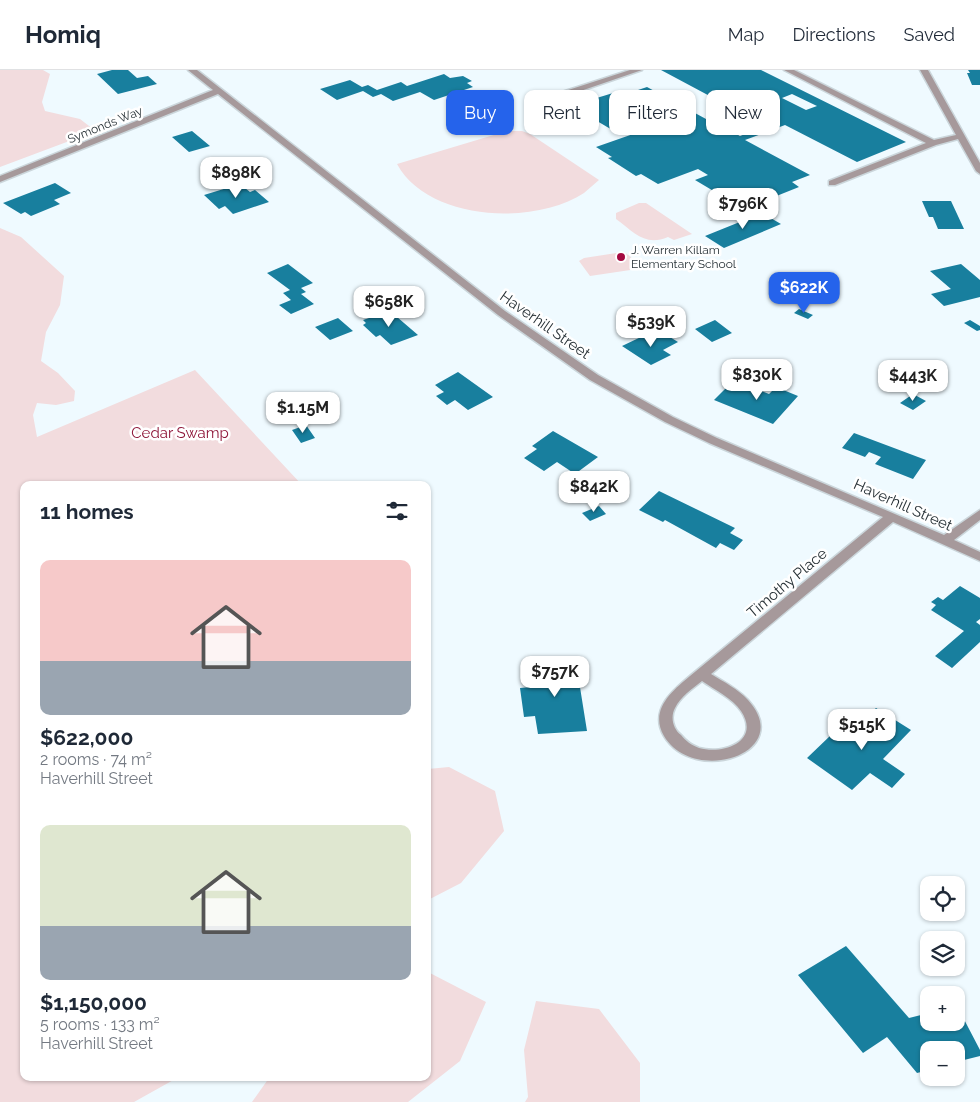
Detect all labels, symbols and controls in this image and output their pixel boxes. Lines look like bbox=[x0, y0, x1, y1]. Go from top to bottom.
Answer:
text: Homiq bbox=[25, 20, 101, 49]
text: Map bbox=[728, 24, 764, 45]
text: Directions bbox=[792, 24, 876, 45]
text: Saved bbox=[904, 24, 955, 45]
chip: Buy bbox=[446, 90, 514, 135]
chip: Rent bbox=[524, 90, 599, 135]
chip: Filters bbox=[609, 90, 696, 135]
chip: New bbox=[706, 90, 780, 135]
street label: Symonds Way bbox=[66, 103, 145, 146]
pin: $898K bbox=[201, 156, 271, 199]
text: $898K bbox=[211, 163, 261, 182]
pin: $796K bbox=[708, 188, 778, 230]
text: $796K bbox=[719, 194, 767, 213]
place label: J. Warren Killam Elementary School bbox=[631, 243, 737, 271]
marker: J. Warren Killam Elementary School bbox=[615, 251, 627, 263]
pin: $622K bbox=[769, 272, 839, 314]
text: $622K bbox=[780, 278, 828, 297]
pin: $658K bbox=[354, 286, 424, 328]
street label: Haverhill Street bbox=[496, 287, 594, 363]
text: $658K bbox=[364, 292, 414, 311]
pin: $539K bbox=[616, 306, 686, 348]
text: $539K bbox=[627, 312, 675, 331]
pin: $830K bbox=[722, 358, 792, 401]
pin: $443K bbox=[878, 360, 948, 402]
text: $830K bbox=[732, 365, 782, 384]
text: $443K bbox=[889, 366, 937, 385]
pin: $1.15M bbox=[262, 392, 344, 434]
text: $1.15M bbox=[277, 398, 329, 417]
park label: Cedar Swamp bbox=[131, 424, 229, 442]
pin: $842K bbox=[559, 470, 629, 513]
street label: Haverhill Street bbox=[851, 475, 955, 535]
text: $842K bbox=[570, 477, 618, 496]
icon: filters bbox=[383, 497, 411, 525]
text: 11 homes bbox=[40, 499, 134, 524]
street label: Timothy Place bbox=[743, 544, 831, 622]
icon: home bbox=[181, 592, 271, 682]
pin: $757K bbox=[520, 656, 590, 698]
text: $757K bbox=[531, 662, 579, 681]
pin: $515K bbox=[827, 708, 897, 751]
text: $515K bbox=[839, 715, 885, 734]
text: $622,000 bbox=[40, 725, 133, 750]
text: 2 rooms · 74 m² bbox=[40, 750, 152, 769]
text: Haverhill Street bbox=[40, 769, 153, 788]
icon: home bbox=[181, 857, 271, 947]
map controls bbox=[920, 876, 965, 1086]
button: locate bbox=[920, 876, 965, 921]
button: layers bbox=[920, 931, 965, 976]
button: + bbox=[920, 986, 965, 1031]
text: $1,150,000 bbox=[40, 990, 147, 1015]
text: 5 rooms · 133 m² bbox=[40, 1015, 160, 1034]
text: Haverhill Street bbox=[40, 1034, 153, 1053]
button: − bbox=[920, 1041, 965, 1086]

